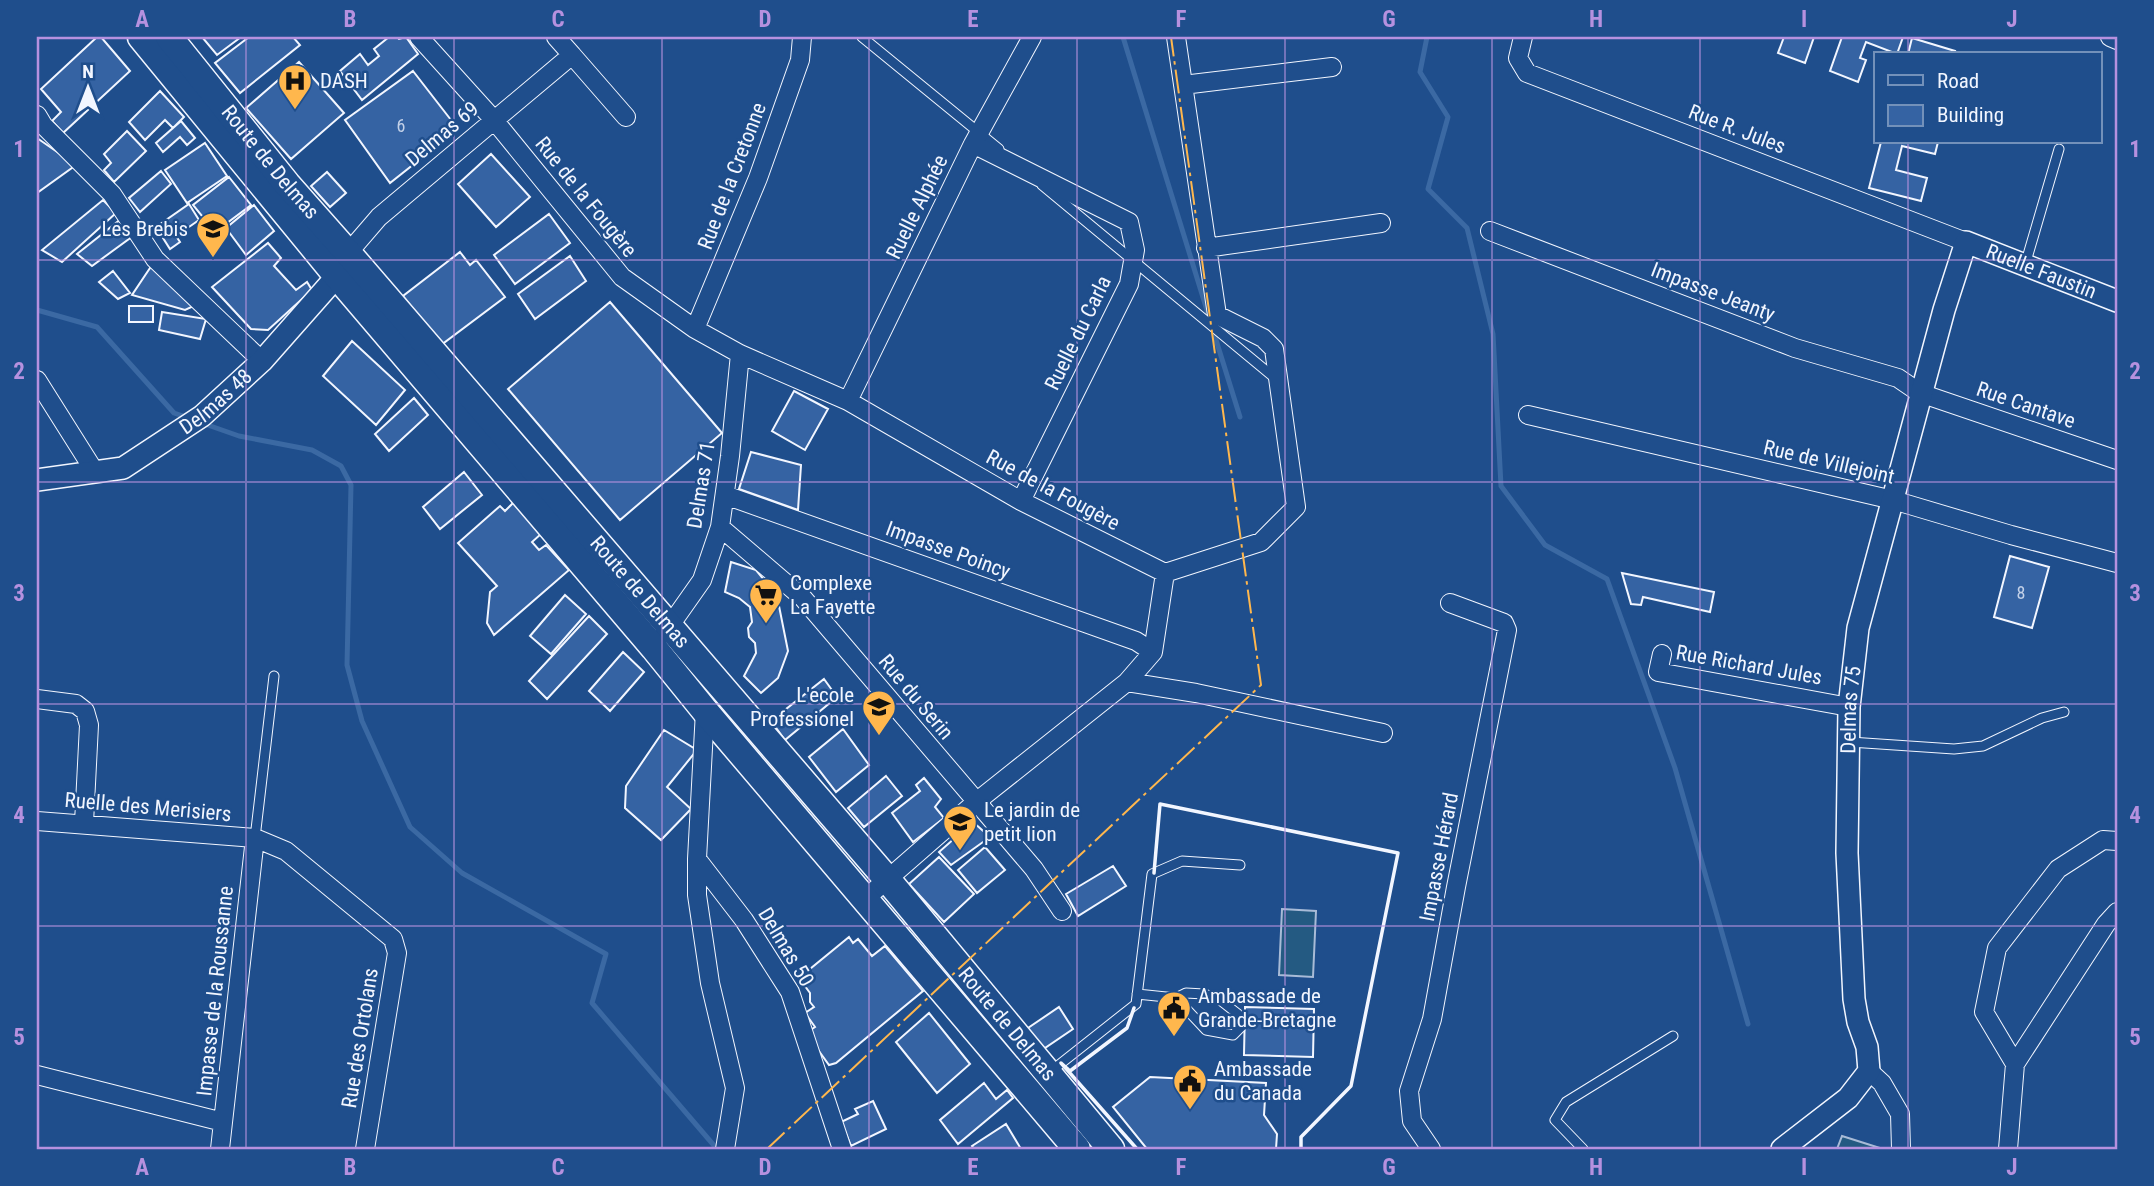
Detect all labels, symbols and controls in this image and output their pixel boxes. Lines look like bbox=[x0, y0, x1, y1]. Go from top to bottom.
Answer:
text: A bbox=[135, 6, 149, 33]
text: B bbox=[344, 6, 356, 33]
text: C bbox=[551, 6, 565, 33]
text: D bbox=[759, 6, 772, 33]
text: E bbox=[967, 6, 979, 33]
text: F bbox=[1176, 6, 1187, 33]
text: G bbox=[1382, 6, 1396, 33]
text: H bbox=[1589, 6, 1603, 33]
text: I bbox=[1801, 6, 1807, 33]
text: J bbox=[2006, 6, 2018, 33]
north arrow bbox=[52, 52, 122, 122]
legend bbox=[1874, 52, 2102, 144]
text: N bbox=[82, 60, 94, 83]
hospital icon: DASH bbox=[276, 62, 314, 111]
place label: DASH bbox=[320, 69, 368, 93]
text: Road bbox=[1937, 69, 1979, 93]
street label: Delmas 69 bbox=[401, 97, 483, 171]
street label: Rue de la Cretonne bbox=[693, 99, 771, 253]
street label: Route de Delmas bbox=[217, 100, 324, 224]
street label: Rue R. Jules bbox=[1685, 100, 1789, 158]
text: Building bbox=[1937, 103, 2004, 127]
house number: 6 bbox=[397, 115, 405, 136]
street label: Rue de la Fougère bbox=[530, 132, 642, 262]
text: 1 bbox=[13, 136, 25, 163]
text: 1 bbox=[2129, 136, 2141, 163]
street label: Ruelle Alphée bbox=[882, 151, 953, 263]
school or university icon: Les Brebis bbox=[194, 210, 232, 259]
place label: Les Brebis bbox=[102, 217, 188, 241]
street label: Ruelle Faustin bbox=[1983, 239, 2100, 304]
street label: Impasse Jeanty bbox=[1648, 257, 1778, 327]
street label: Ruelle du Carla bbox=[1040, 272, 1116, 394]
text: 2 bbox=[13, 358, 25, 385]
text: 2 bbox=[2129, 358, 2141, 385]
street label: Delmas 48 bbox=[175, 364, 257, 439]
street label: Rue Cantave bbox=[1973, 377, 2079, 433]
street label: Rue de Villejoint bbox=[1761, 435, 1897, 489]
street label: Delmas 71 bbox=[682, 440, 720, 530]
street label: Rue de la Fougère bbox=[982, 445, 1124, 535]
street label: Impasse Poincy bbox=[882, 516, 1014, 584]
street label: Route de Delmas bbox=[585, 531, 695, 653]
place label: Complexe La Fayette bbox=[790, 571, 875, 619]
supermarket icon: Complexe La Fayette bbox=[747, 576, 785, 625]
text: 3 bbox=[13, 580, 25, 607]
text: 3 bbox=[2129, 580, 2141, 607]
house number: 8 bbox=[2017, 582, 2025, 603]
street label: Rue Richard Jules bbox=[1674, 640, 1824, 690]
street label: Rue du Serin bbox=[874, 650, 958, 744]
street label: Delmas 75 bbox=[1836, 665, 1866, 754]
place label: L'ecole Professionel bbox=[750, 683, 854, 731]
school or university icon: L'ecole Professionel bbox=[860, 688, 898, 737]
street label: Ruelle des Merisiers bbox=[64, 788, 232, 826]
street label: Impasse Hérard bbox=[1415, 790, 1463, 924]
place label: Le jardin de petit lion bbox=[984, 798, 1080, 846]
text: 4 bbox=[13, 802, 25, 829]
text: 4 bbox=[2129, 802, 2141, 829]
school or university icon: Le jardin de petit lion bbox=[941, 803, 979, 852]
street label: Impasse de la Roussanne bbox=[192, 885, 238, 1097]
street label: Delmas 50 bbox=[753, 903, 819, 991]
street label: Route de Delmas bbox=[953, 962, 1061, 1085]
street label: Rue des Ortolans bbox=[337, 966, 383, 1110]
place label: Ambassade de Grande-Bretagne bbox=[1198, 984, 1336, 1032]
public building icon: Ambassade de Grande-Bretagne bbox=[1155, 989, 1193, 1038]
text: 5 bbox=[13, 1024, 25, 1051]
text: 5 bbox=[2129, 1024, 2141, 1051]
place label: Ambassade du Canada bbox=[1214, 1057, 1312, 1105]
public building icon: Ambassade du Canada bbox=[1171, 1062, 1209, 1111]
text: A bbox=[135, 1154, 149, 1181]
text: B bbox=[344, 1154, 356, 1181]
text: C bbox=[551, 1154, 565, 1181]
text: D bbox=[759, 1154, 772, 1181]
text: E bbox=[967, 1154, 979, 1181]
text: F bbox=[1176, 1154, 1187, 1181]
text: G bbox=[1382, 1154, 1396, 1181]
text: H bbox=[1589, 1154, 1603, 1181]
text: I bbox=[1801, 1154, 1807, 1181]
text: J bbox=[2006, 1154, 2018, 1181]

